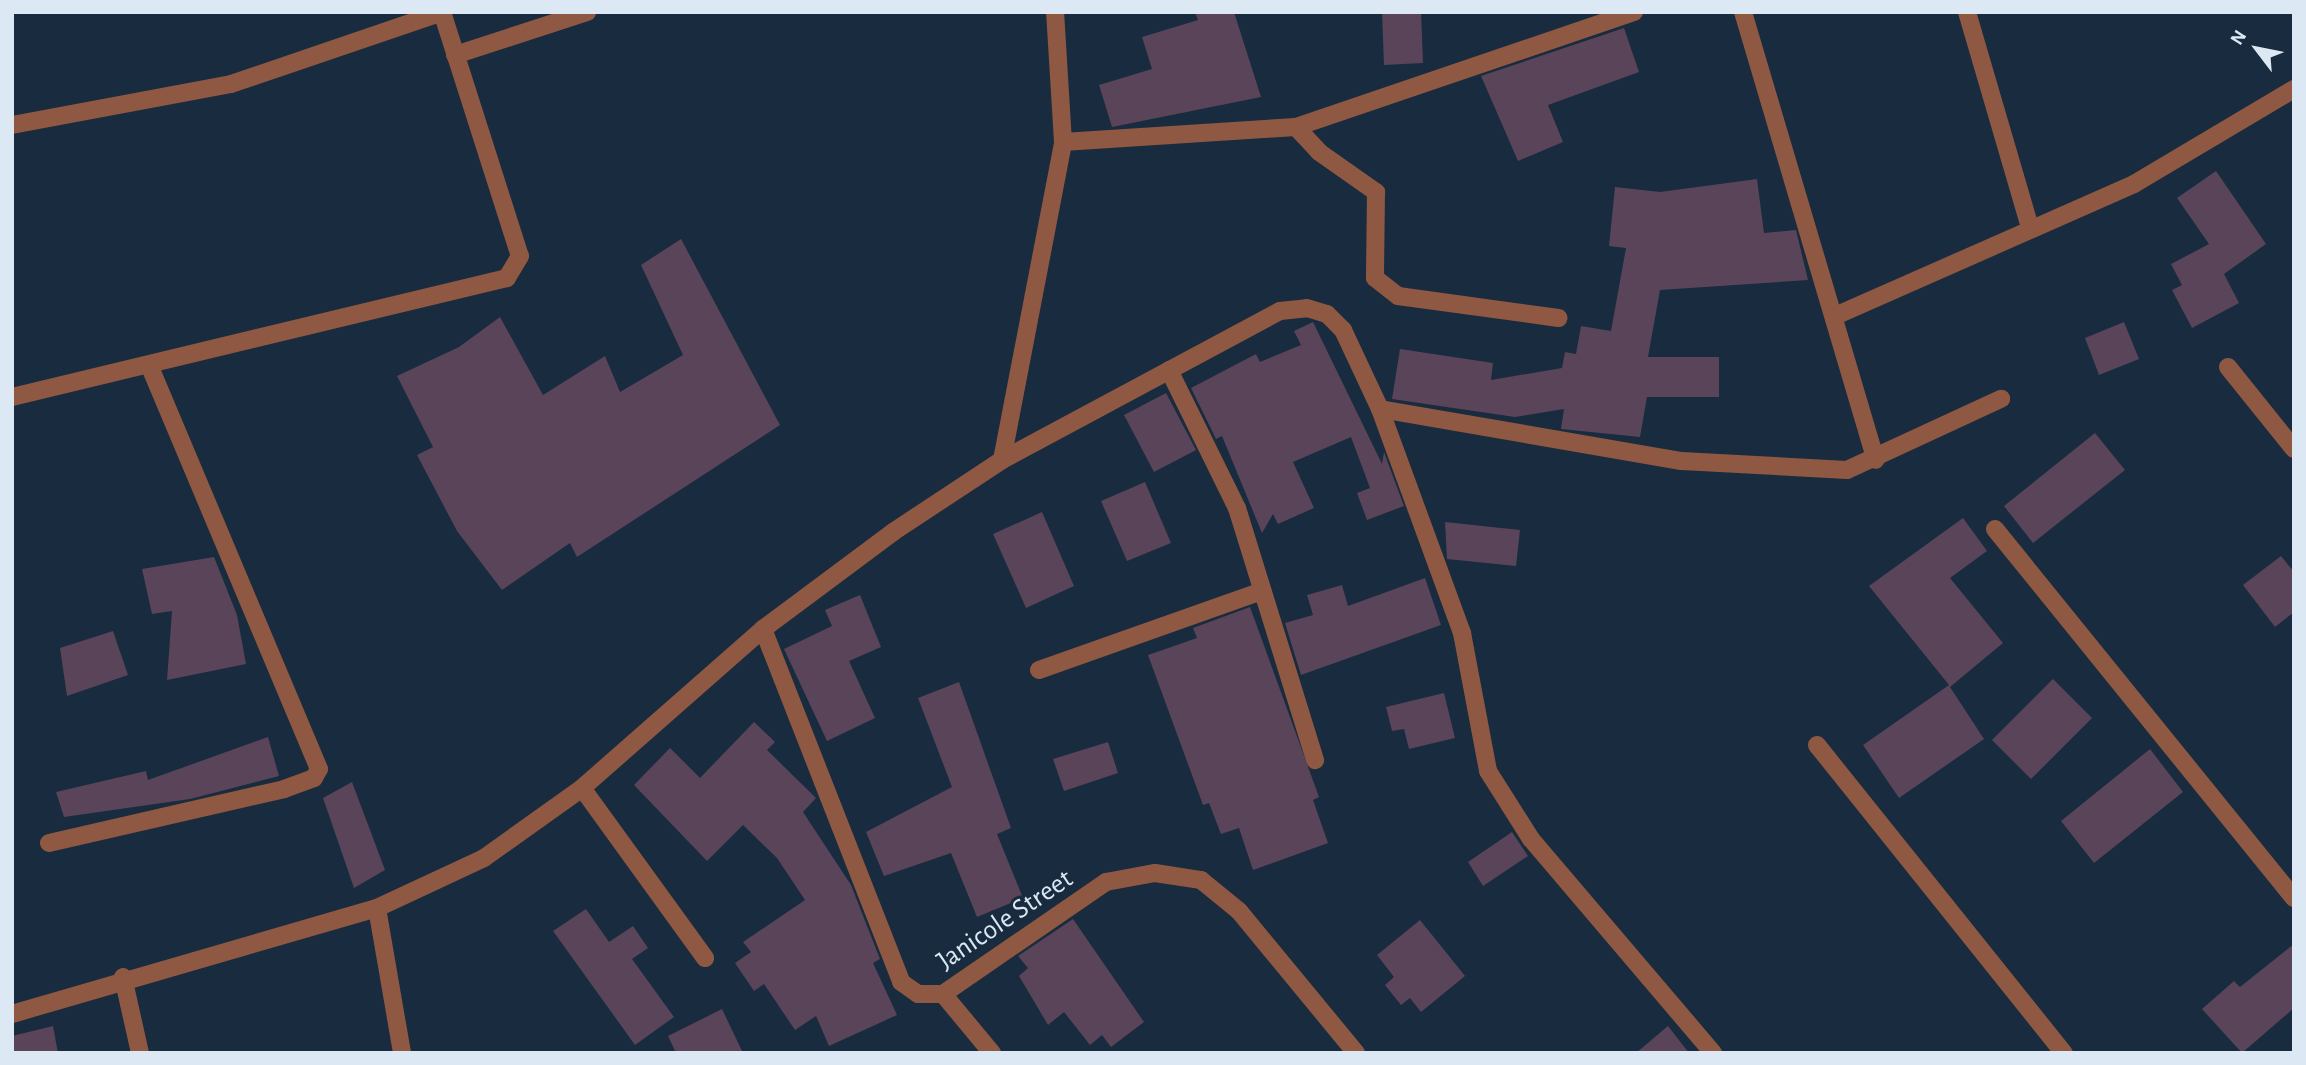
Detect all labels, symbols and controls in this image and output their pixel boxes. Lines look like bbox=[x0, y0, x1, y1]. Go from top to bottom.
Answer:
north arrow bbox=[2222, 14, 2292, 84]
text: N bbox=[2227, 27, 2250, 48]
street label: Janicole Street bbox=[931, 862, 1079, 978]

